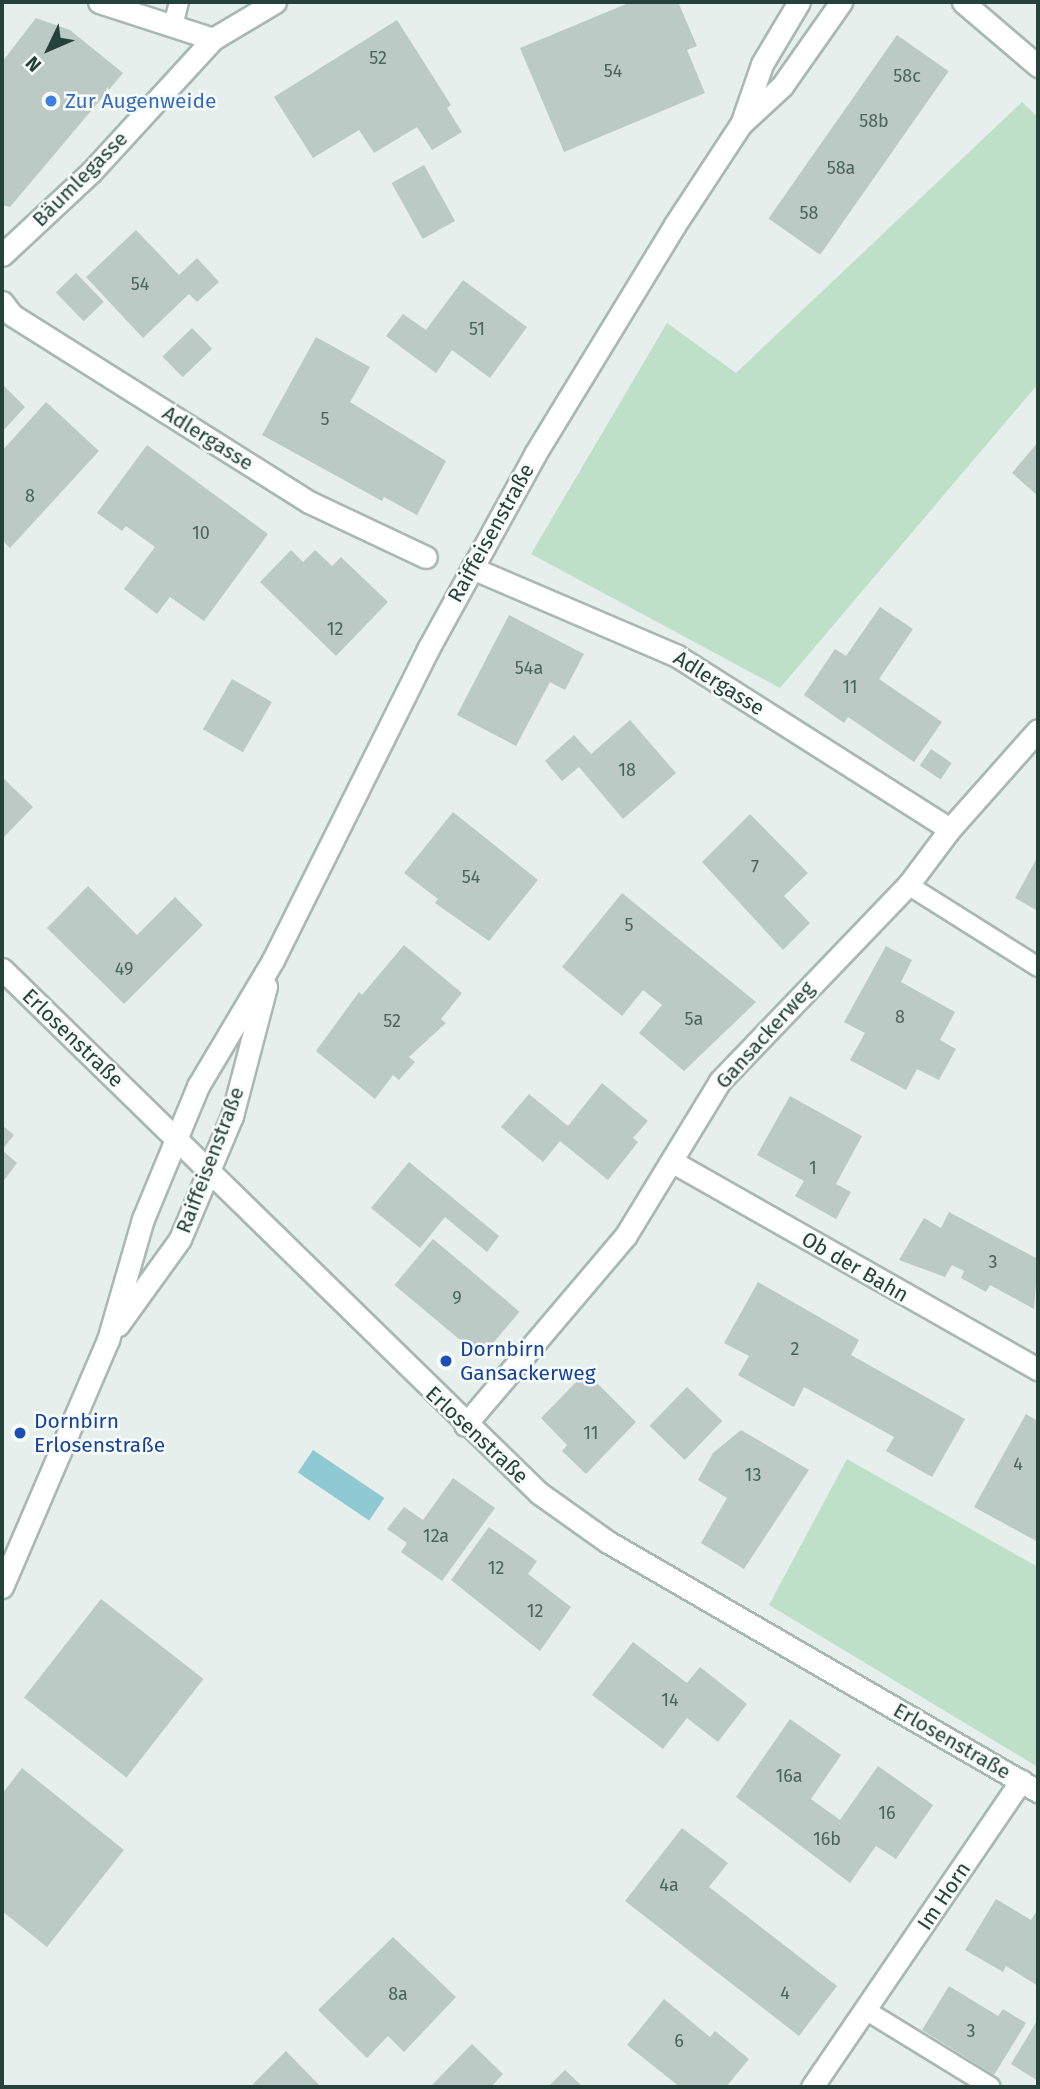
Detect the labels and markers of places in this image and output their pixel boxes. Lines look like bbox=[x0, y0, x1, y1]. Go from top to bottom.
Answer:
place label: Zur Augenweide bbox=[65, 88, 216, 114]
marker: Zur Augenweide bbox=[43, 93, 59, 109]
place label: Dornbirn Gansackerweg bbox=[460, 1336, 596, 1386]
marker: Dornbirn Gansackerweg bbox=[438, 1353, 454, 1369]
place label: Dornbirn Erlosenstraße bbox=[34, 1408, 165, 1458]
marker: Dornbirn Erlosenstraße bbox=[12, 1425, 28, 1441]

